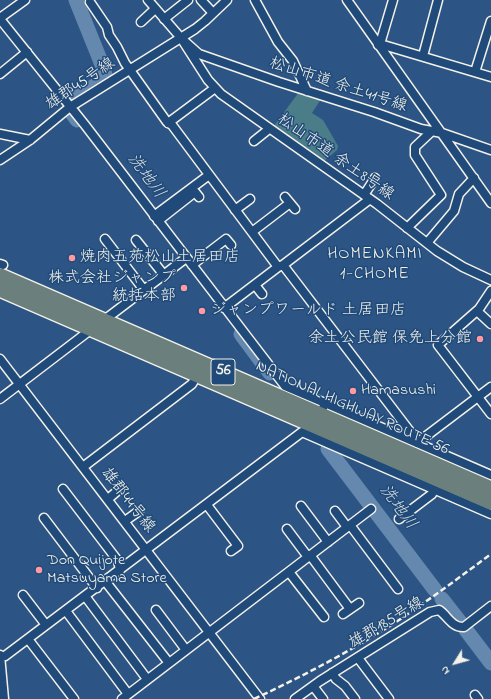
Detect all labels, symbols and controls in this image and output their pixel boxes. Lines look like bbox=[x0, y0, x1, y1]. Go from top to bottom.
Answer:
street label: 雄郡45号線 bbox=[43, 55, 119, 115]
street label: 松山市道 余土41号線 bbox=[267, 55, 409, 117]
street label: 松山市道 余土8号線 bbox=[273, 111, 397, 205]
water label: 洗地川 bbox=[122, 150, 168, 204]
district label: HOMENKAMI 1-CHOME bbox=[327, 245, 423, 285]
place label: 焼肉五苑松山土居田店 bbox=[80, 248, 240, 268]
marker: 焼肉五苑松山土居田店 bbox=[67, 253, 77, 263]
place label: 株式会社ジャンプ 統括本部 bbox=[48, 269, 176, 307]
marker: 株式会社ジャンプ 統括本部 bbox=[179, 283, 189, 293]
place label: ジャンプワールド 土居田店 bbox=[210, 301, 406, 321]
marker: ジャンプワールド 土居田店 bbox=[197, 306, 207, 316]
place label: 余土公民館 保免上分館 bbox=[308, 329, 472, 349]
marker: 余土公民館 保免上分館 bbox=[475, 334, 485, 344]
street label: NATIONAL HIGHWAY ROUTE 56 bbox=[252, 358, 452, 460]
road number: 56 bbox=[211, 359, 235, 385]
place label: Hamasushi bbox=[361, 381, 436, 401]
marker: Hamasushi bbox=[348, 386, 358, 396]
street label: 雄郡44号線 bbox=[96, 465, 158, 537]
water label: 洗地川 bbox=[374, 481, 420, 535]
place label: Don Quijote Matsuyama Store bbox=[47, 551, 167, 589]
marker: Don Quijote Matsuyama Store bbox=[34, 565, 44, 575]
street label: 雄郡185号線 bbox=[346, 594, 428, 654]
north arrow bbox=[435, 643, 475, 683]
text: N bbox=[437, 662, 454, 678]

